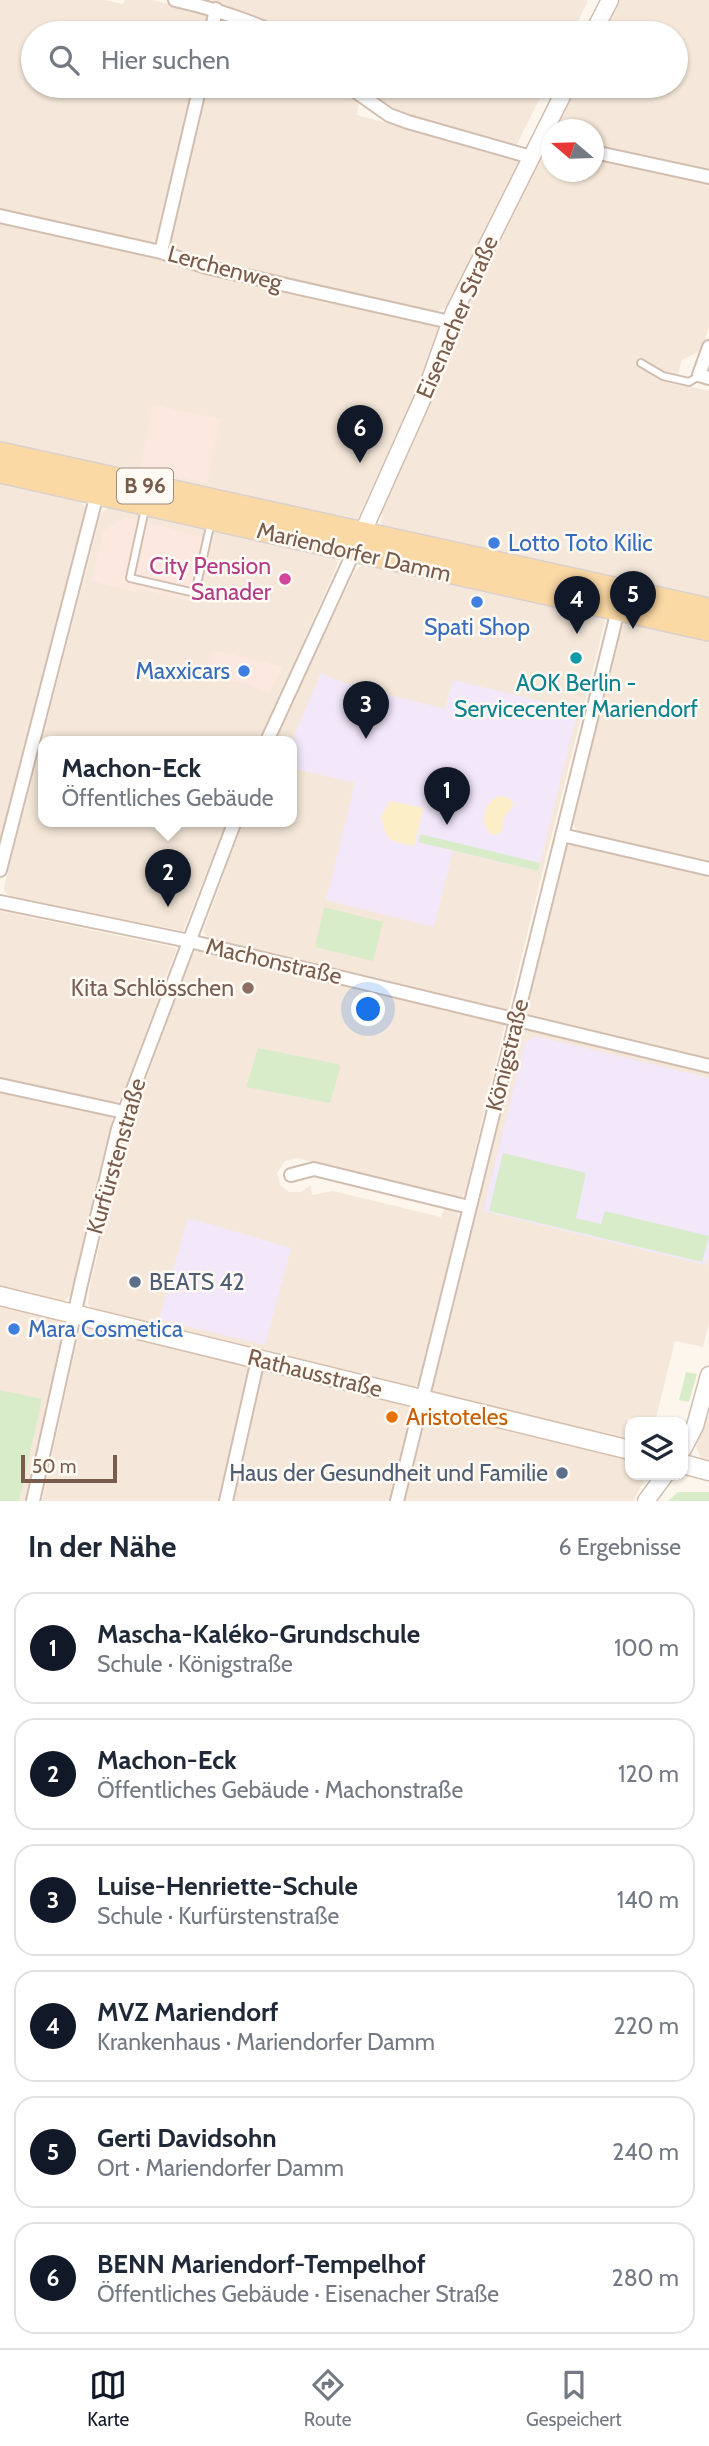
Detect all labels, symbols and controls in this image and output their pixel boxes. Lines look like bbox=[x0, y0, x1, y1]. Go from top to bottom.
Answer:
search box bbox=[21, 21, 688, 98]
icon: search bbox=[45, 41, 83, 79]
text: Hier suchen bbox=[101, 44, 230, 76]
north arrow bbox=[541, 119, 604, 182]
street label: Eisenacher Straße bbox=[410, 231, 504, 403]
street label: Lerchenweg bbox=[165, 239, 286, 297]
pin: 6 bbox=[337, 405, 383, 463]
road number: B 96 bbox=[117, 468, 173, 504]
street label: Mariendorfer Damm bbox=[254, 516, 454, 588]
place label: Lotto Toto Kilic bbox=[508, 529, 653, 557]
marker: Lotto Toto Kilic bbox=[486, 535, 502, 551]
place label: City Pension Sanader bbox=[149, 552, 272, 606]
marker: City Pension Sanader bbox=[277, 571, 293, 587]
pin: 5 bbox=[610, 571, 656, 629]
pin: 4 bbox=[554, 576, 600, 634]
marker: Spati Shop bbox=[469, 594, 485, 610]
place label: Spati Shop bbox=[424, 613, 530, 641]
marker: AOK Berlin - Servicecenter Mariendorf bbox=[568, 650, 584, 666]
place label: Maxxicars bbox=[135, 657, 230, 685]
marker: Maxxicars bbox=[236, 663, 252, 679]
place label: AOK Berlin - Servicecenter Mariendorf bbox=[454, 669, 698, 723]
pin: 3 bbox=[343, 681, 389, 739]
popup bbox=[38, 736, 297, 827]
text: Machon-Eck bbox=[62, 752, 201, 784]
pin: 1 bbox=[424, 767, 470, 825]
text: Öffentliches Gebäude bbox=[62, 784, 274, 812]
pin: 2 bbox=[145, 849, 191, 907]
street label: Machonstraße bbox=[203, 932, 345, 990]
place label: Kita Schlösschen bbox=[71, 974, 234, 1002]
marker: Kita Schlösschen bbox=[240, 980, 256, 996]
your location bbox=[351, 992, 385, 1026]
street label: Königstraße bbox=[480, 996, 534, 1114]
street label: Kurfürstenstraße bbox=[80, 1075, 152, 1237]
place label: BEATS 42 bbox=[149, 1268, 245, 1296]
marker: BEATS 42 bbox=[127, 1274, 143, 1290]
place label: Mara Cosmetica bbox=[28, 1315, 183, 1343]
marker: Mara Cosmetica bbox=[6, 1321, 22, 1337]
street label: Rathausstraße bbox=[245, 1343, 385, 1403]
place label: Aristoteles bbox=[406, 1403, 508, 1431]
marker: Aristoteles bbox=[384, 1409, 400, 1425]
map controls bbox=[625, 1417, 688, 1480]
button: layers bbox=[625, 1417, 688, 1480]
scale bar bbox=[21, 1452, 117, 1484]
text: 50 m bbox=[32, 1455, 76, 1478]
place label: Haus der Gesundheit und Familie bbox=[229, 1459, 548, 1487]
marker: Haus der Gesundheit und Familie bbox=[554, 1465, 570, 1481]
text: In der Nähe bbox=[28, 1528, 177, 1565]
text: 6 Ergebnisse bbox=[559, 1533, 681, 1561]
text: Mascha-Kaléko-Grundschule bbox=[97, 1618, 420, 1650]
text: 1 bbox=[49, 1634, 57, 1662]
text: 100 m bbox=[614, 1634, 679, 1662]
text: Schule · Königstraße bbox=[97, 1650, 293, 1678]
text: Machon-Eck bbox=[97, 1744, 237, 1776]
text: 2 bbox=[47, 1760, 59, 1788]
text: 120 m bbox=[618, 1760, 679, 1788]
text: Öffentliches Gebäude · Machonstraße bbox=[97, 1776, 463, 1804]
text: Luise-Henriette-Schule bbox=[97, 1870, 358, 1902]
text: 3 bbox=[47, 1886, 59, 1914]
text: 140 m bbox=[617, 1886, 679, 1914]
text: Schule · Kurfürstenstraße bbox=[97, 1902, 339, 1930]
text: MVZ Mariendorf bbox=[97, 1996, 278, 2028]
text: 4 bbox=[46, 2012, 60, 2040]
text: 220 m bbox=[613, 2012, 679, 2040]
text: Krankenhaus · Mariendorfer Damm bbox=[97, 2028, 435, 2056]
text: Gerti Davidsohn bbox=[97, 2122, 277, 2154]
text: 5 bbox=[47, 2138, 59, 2166]
text: 240 m bbox=[612, 2138, 679, 2166]
text: Ort · Mariendorfer Damm bbox=[97, 2154, 344, 2182]
text: BENN Mariendorf-Tempelhof bbox=[97, 2248, 426, 2280]
text: 6 bbox=[47, 2264, 59, 2292]
text: 280 m bbox=[612, 2264, 679, 2292]
text: Öffentliches Gebäude · Eisenacher Straße bbox=[97, 2280, 499, 2308]
tab: Karte bbox=[87, 2366, 129, 2431]
tab: Route bbox=[304, 2366, 351, 2431]
tab: Gespeichert bbox=[526, 2366, 622, 2431]

